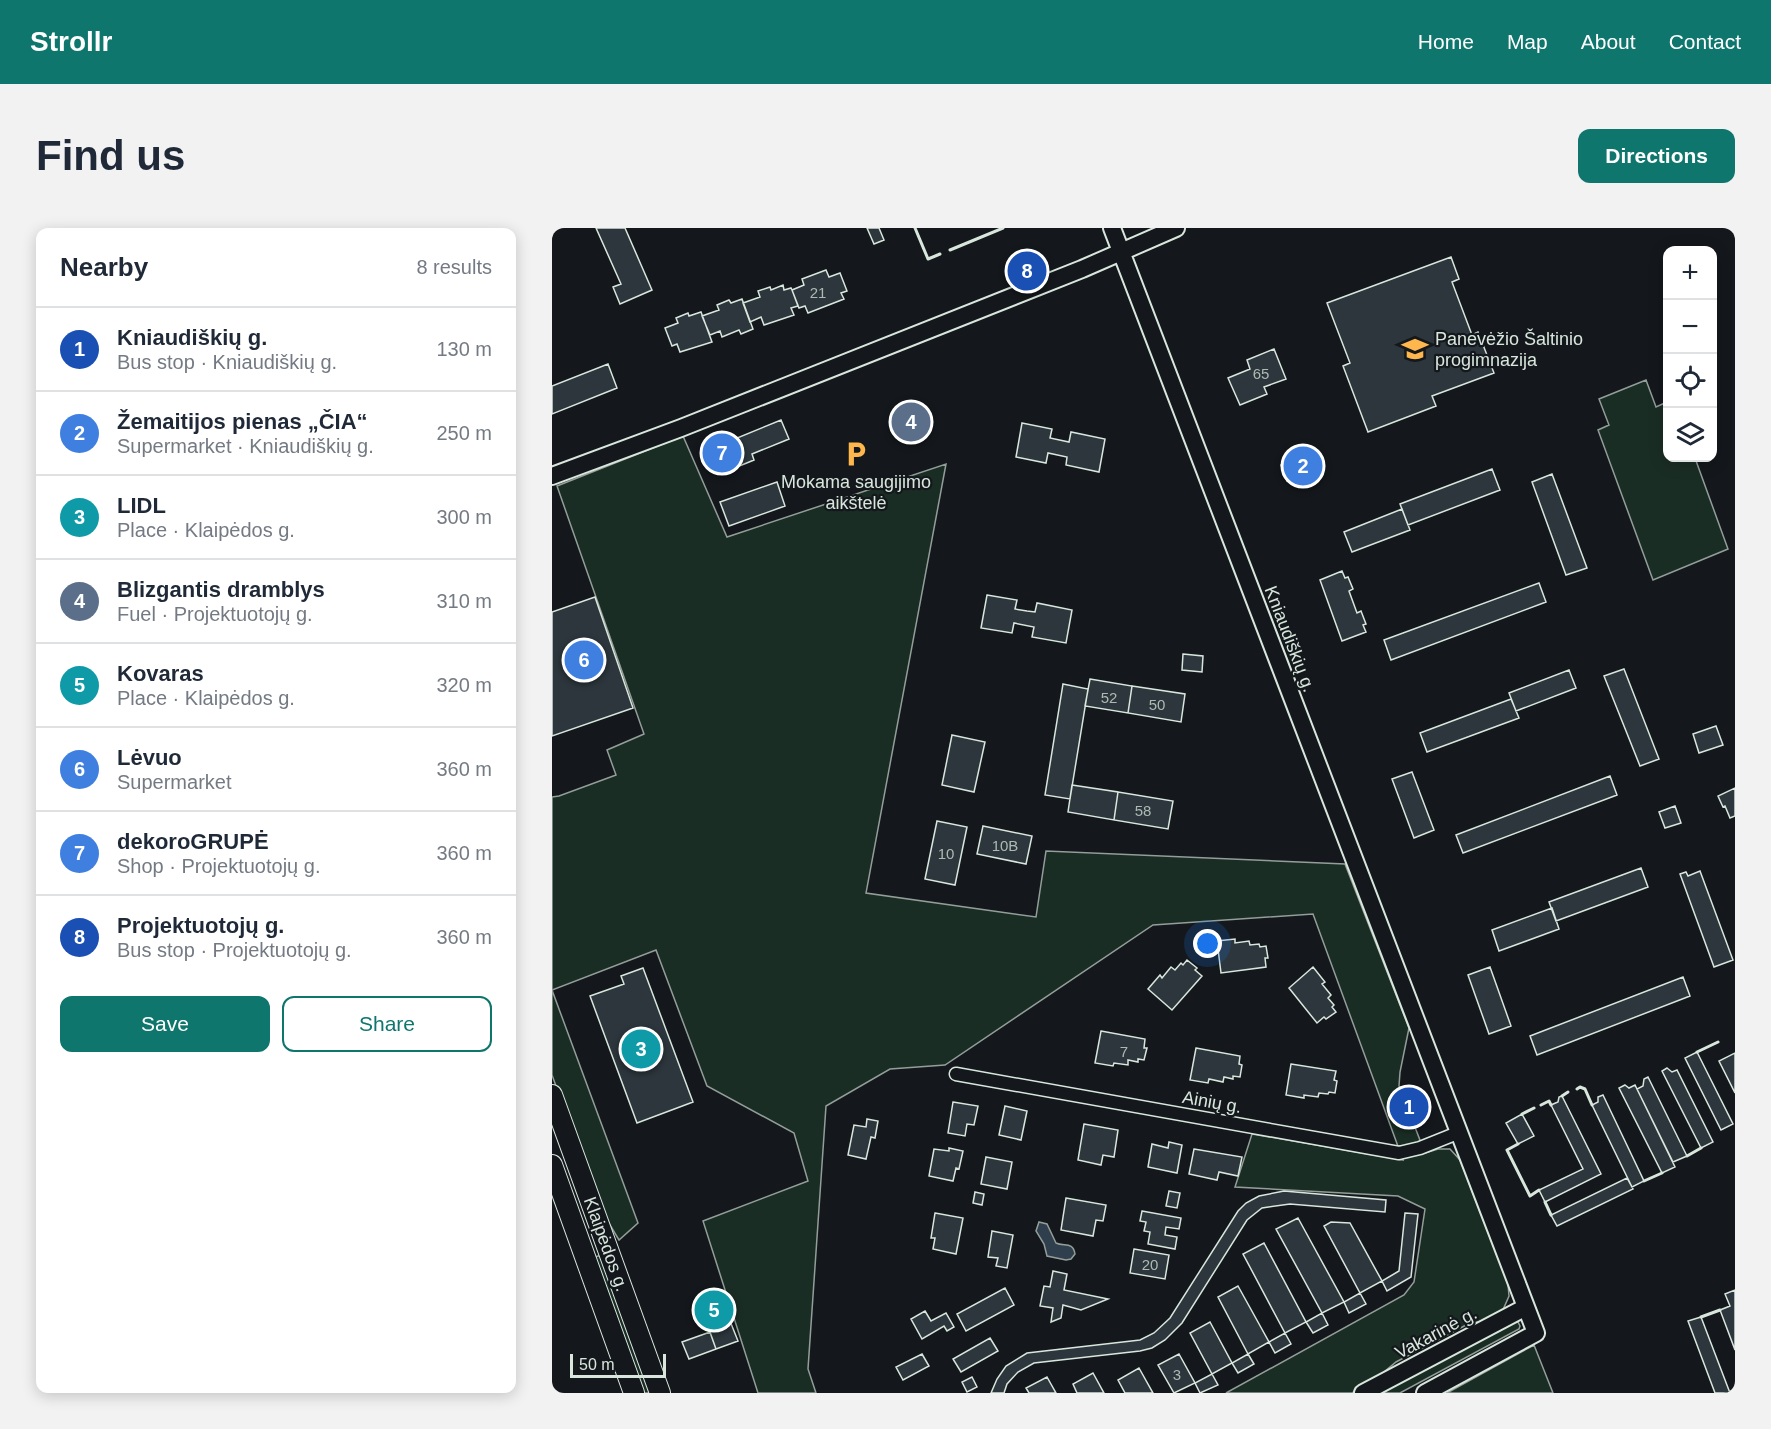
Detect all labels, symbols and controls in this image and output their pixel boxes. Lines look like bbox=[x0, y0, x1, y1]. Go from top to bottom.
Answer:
text: Strollr bbox=[30, 26, 112, 57]
text: Home bbox=[1418, 30, 1474, 53]
text: Map bbox=[1507, 30, 1548, 53]
text: About bbox=[1581, 30, 1636, 53]
text: Contact bbox=[1669, 30, 1741, 53]
button: Directions bbox=[1578, 129, 1735, 183]
text: Find us bbox=[36, 132, 185, 179]
map controls bbox=[1663, 246, 1717, 462]
button: + bbox=[1663, 246, 1717, 300]
pin: 8 bbox=[1008, 248, 1046, 294]
text: Nearby bbox=[60, 252, 148, 282]
text: 8 results bbox=[416, 256, 492, 278]
house number: 21 bbox=[810, 284, 826, 301]
button: − bbox=[1663, 300, 1717, 354]
text: Kniaudiškių g. bbox=[117, 325, 267, 350]
place label: Panevėžio Šaltinio progimnazija bbox=[1435, 328, 1583, 370]
school or university icon: Panevėžio Šaltinio progimnazija bbox=[1400, 334, 1430, 364]
text: 1 bbox=[74, 338, 85, 360]
text: 130 m bbox=[436, 338, 492, 360]
text: Bus stop · Kniaudiškių g. bbox=[117, 351, 337, 373]
button: locate bbox=[1663, 354, 1717, 408]
house number: 65 bbox=[1253, 365, 1269, 382]
pin: 4 bbox=[892, 400, 930, 444]
button: layers bbox=[1663, 408, 1717, 462]
text: Žemaitijos pienas „ČIA“ bbox=[117, 409, 368, 434]
text: 2 bbox=[74, 422, 85, 444]
text: 250 m bbox=[436, 422, 492, 444]
pin: 7 bbox=[702, 430, 742, 476]
text: Supermarket · Kniaudiškių g. bbox=[117, 435, 374, 457]
parking icon: Mokama saugijimo aikštelė bbox=[841, 439, 871, 469]
pin: 2 bbox=[1284, 444, 1323, 488]
place label: Mokama saugijimo aikštelė bbox=[781, 472, 931, 513]
text: LIDL bbox=[117, 493, 166, 518]
text: 3 bbox=[74, 506, 85, 528]
text: 300 m bbox=[436, 506, 492, 528]
text: Place · Klaipėdos g. bbox=[117, 519, 295, 541]
text: Blizgantis dramblys bbox=[117, 577, 325, 602]
street label: Kniaudiškių g. bbox=[1261, 583, 1319, 695]
text: 4 bbox=[74, 590, 85, 612]
text: 310 m bbox=[436, 590, 492, 612]
text: Fuel · Projektuotojų g. bbox=[117, 603, 313, 625]
pin: 6 bbox=[564, 638, 603, 682]
text: Kovaras bbox=[117, 661, 204, 686]
text: 5 bbox=[74, 674, 85, 696]
text: 320 m bbox=[436, 674, 492, 696]
text: Place · Klaipėdos g. bbox=[117, 687, 295, 709]
house number: 52 bbox=[1101, 689, 1117, 706]
house number: 50 bbox=[1149, 696, 1165, 713]
text: Lėvuo bbox=[117, 745, 182, 770]
text: 6 bbox=[74, 758, 85, 780]
text: 360 m bbox=[436, 758, 492, 780]
text: Supermarket bbox=[117, 771, 232, 793]
house number: 58 bbox=[1135, 802, 1151, 819]
text: dekoroGRUPĖ bbox=[117, 829, 269, 854]
house number: 10B bbox=[992, 837, 1018, 854]
text: 7 bbox=[74, 842, 85, 864]
text: 360 m bbox=[436, 842, 492, 864]
house number: 10 bbox=[938, 845, 954, 862]
text: Shop · Projektuotojų g. bbox=[117, 855, 320, 877]
text: Projektuotojų g. bbox=[117, 913, 284, 938]
text: 8 bbox=[74, 926, 85, 948]
text: 360 m bbox=[436, 926, 492, 948]
your location bbox=[1193, 929, 1222, 958]
text: Bus stop · Projektuotojų g. bbox=[117, 939, 352, 961]
button: Save bbox=[60, 996, 270, 1052]
button: Share bbox=[282, 996, 492, 1052]
pin: 3 bbox=[622, 1026, 661, 1072]
house number: 7 bbox=[1120, 1043, 1128, 1060]
pin: 1 bbox=[1390, 1084, 1428, 1130]
street label: Ainių g. bbox=[1181, 1087, 1243, 1117]
street label: Klaipėdos g. bbox=[580, 1194, 632, 1294]
house number: 20 bbox=[1142, 1256, 1158, 1273]
pin: 5 bbox=[694, 1288, 734, 1332]
street label: Vakarinė g. bbox=[1392, 1303, 1480, 1363]
scale bar bbox=[570, 1351, 666, 1378]
text: 50 m bbox=[579, 1356, 615, 1373]
house number: 3 bbox=[1173, 1366, 1181, 1383]

